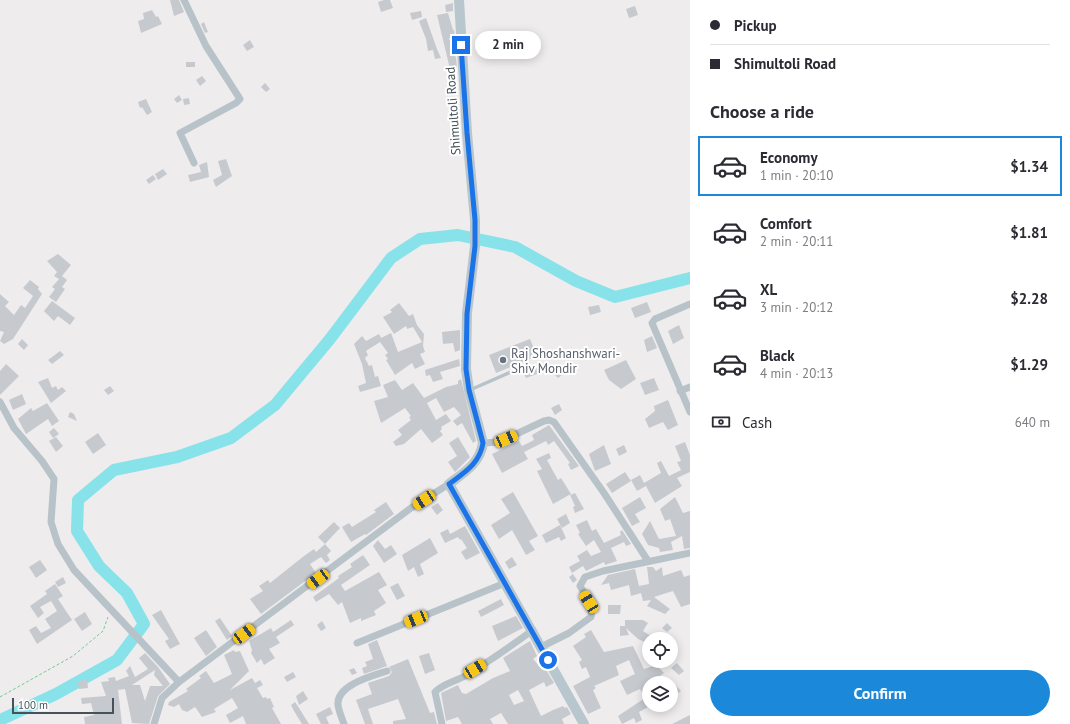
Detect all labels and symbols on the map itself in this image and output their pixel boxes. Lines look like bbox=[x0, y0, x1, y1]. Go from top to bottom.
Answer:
callout: 2 min bbox=[475, 31, 541, 59]
route end bbox=[452, 36, 470, 54]
street label: Shimultoli Road bbox=[441, 66, 465, 156]
place label: Raj Shoshanshwari- Shiv Mondir bbox=[511, 345, 620, 377]
marker: Raj Shoshanshwari- Shiv Mondir bbox=[498, 355, 508, 365]
car bbox=[493, 429, 519, 449]
car bbox=[411, 488, 437, 512]
car bbox=[305, 567, 331, 591]
car bbox=[578, 589, 600, 615]
car bbox=[403, 609, 429, 629]
car bbox=[231, 622, 257, 646]
route start bbox=[539, 651, 557, 669]
car bbox=[462, 658, 488, 680]
scale bar bbox=[12, 696, 114, 715]

